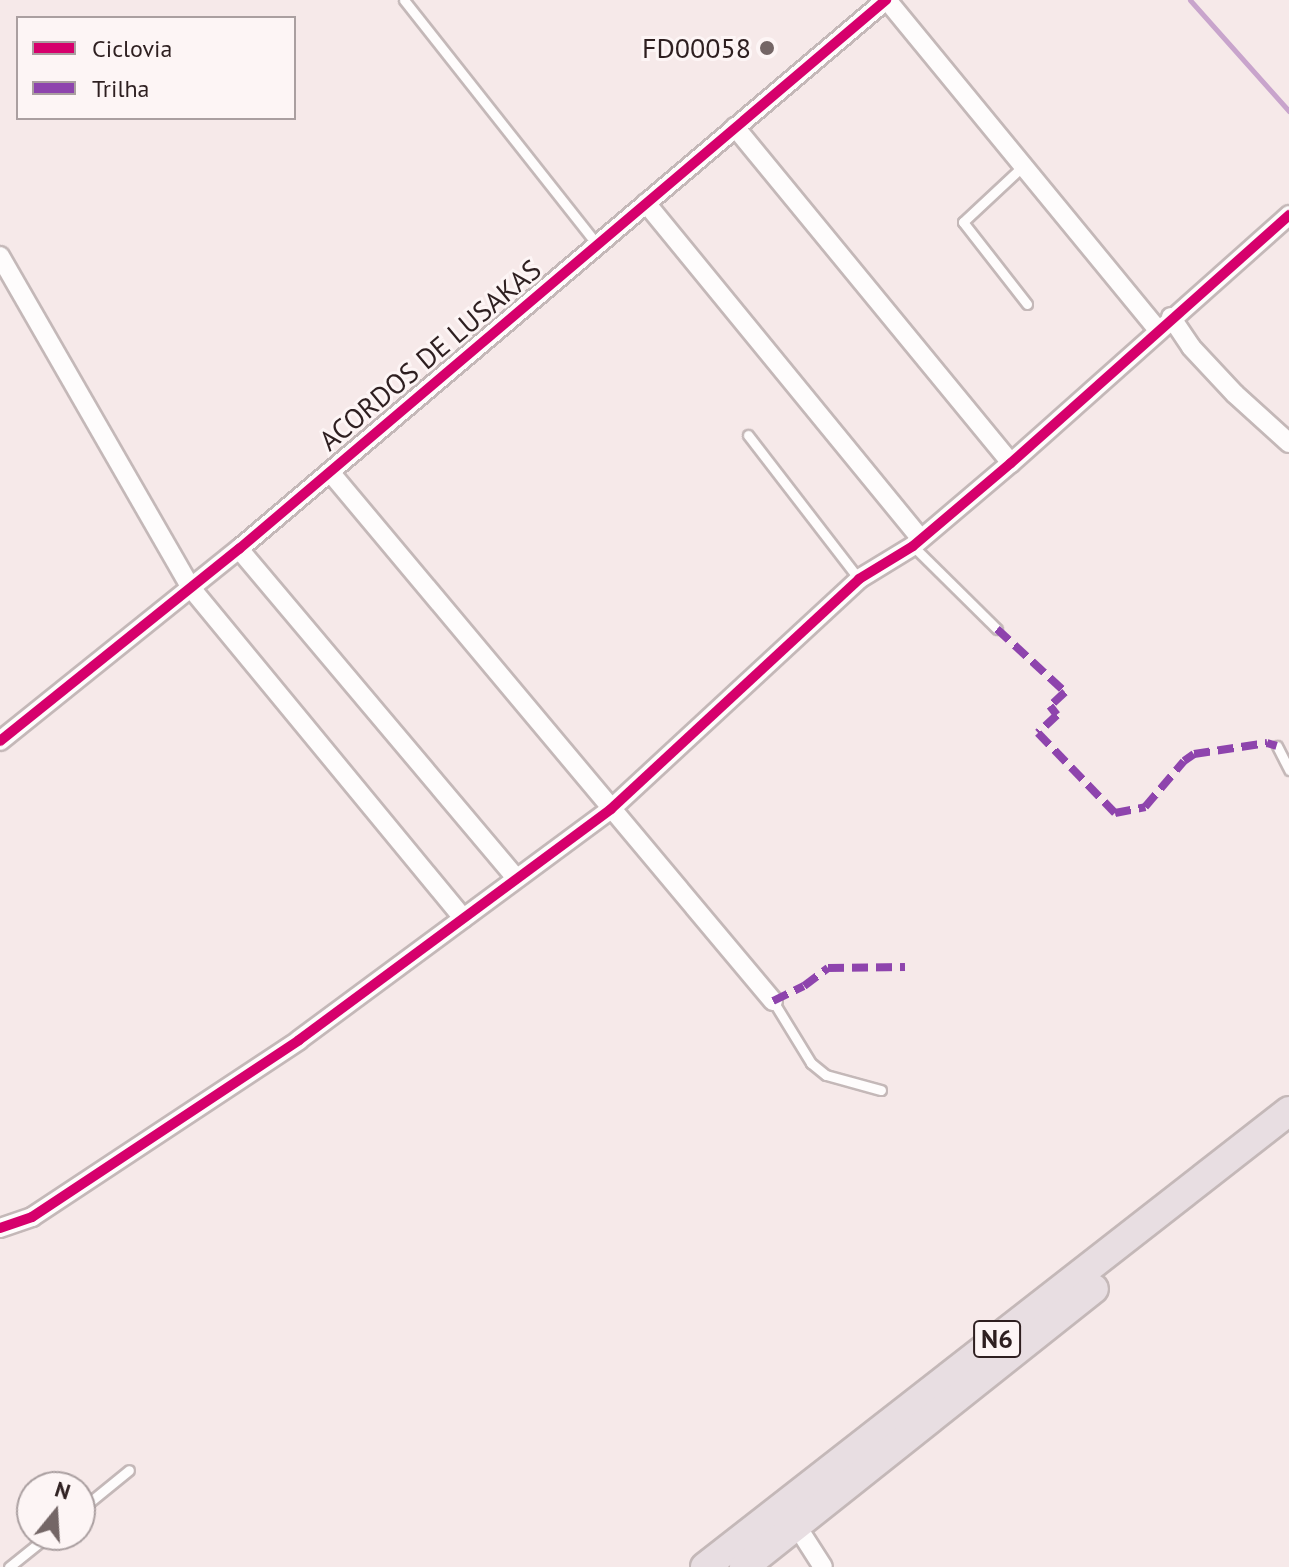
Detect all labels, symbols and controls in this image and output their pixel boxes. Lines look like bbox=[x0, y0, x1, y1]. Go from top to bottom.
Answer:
legend bbox=[16, 16, 296, 120]
place label: FD00058 bbox=[642, 31, 751, 65]
text: Ciclovia bbox=[92, 33, 172, 64]
marker: FD00058 bbox=[758, 39, 776, 57]
text: Trilha bbox=[92, 73, 149, 104]
street label: ACORDOS DE LUSAKAS bbox=[312, 253, 548, 457]
road number: N6 bbox=[973, 1317, 1021, 1361]
north arrow bbox=[16, 1471, 96, 1551]
text: N bbox=[52, 1475, 74, 1506]

